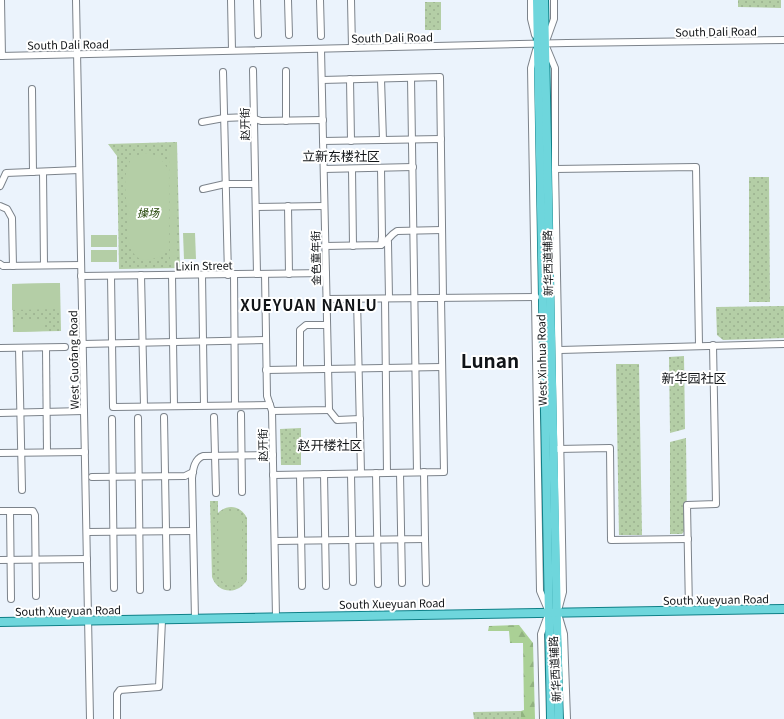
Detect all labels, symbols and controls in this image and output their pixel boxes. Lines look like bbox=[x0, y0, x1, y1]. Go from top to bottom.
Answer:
street label: South Dali Road bbox=[675, 22, 757, 40]
street label: South Dali Road bbox=[351, 28, 433, 46]
street label: South Dali Road bbox=[27, 35, 109, 53]
street label: 赵开街 bbox=[236, 107, 252, 141]
district label: 立新东楼社区 bbox=[302, 146, 380, 165]
park label: 操场 bbox=[137, 204, 160, 220]
street label: 金色童年街 bbox=[307, 230, 323, 286]
street label: 新华西道辅路 bbox=[538, 230, 556, 296]
street label: Lixin Street bbox=[175, 257, 233, 273]
district label: XUEYUAN NANLU bbox=[240, 294, 378, 315]
street label: West Guofang Road bbox=[64, 310, 82, 410]
street label: West Xinhua Road bbox=[532, 314, 550, 406]
district label: Lunan bbox=[461, 346, 519, 373]
district label: 新华园社区 bbox=[661, 368, 727, 387]
street label: 赵开街 bbox=[254, 428, 270, 462]
district label: 赵开楼社区 bbox=[297, 435, 363, 454]
street label: South Xueyuan Road bbox=[663, 590, 769, 608]
street label: South Xueyuan Road bbox=[339, 594, 445, 612]
street label: South Xueyuan Road bbox=[15, 601, 121, 619]
street label: 新华西道辅路 bbox=[544, 636, 564, 702]

